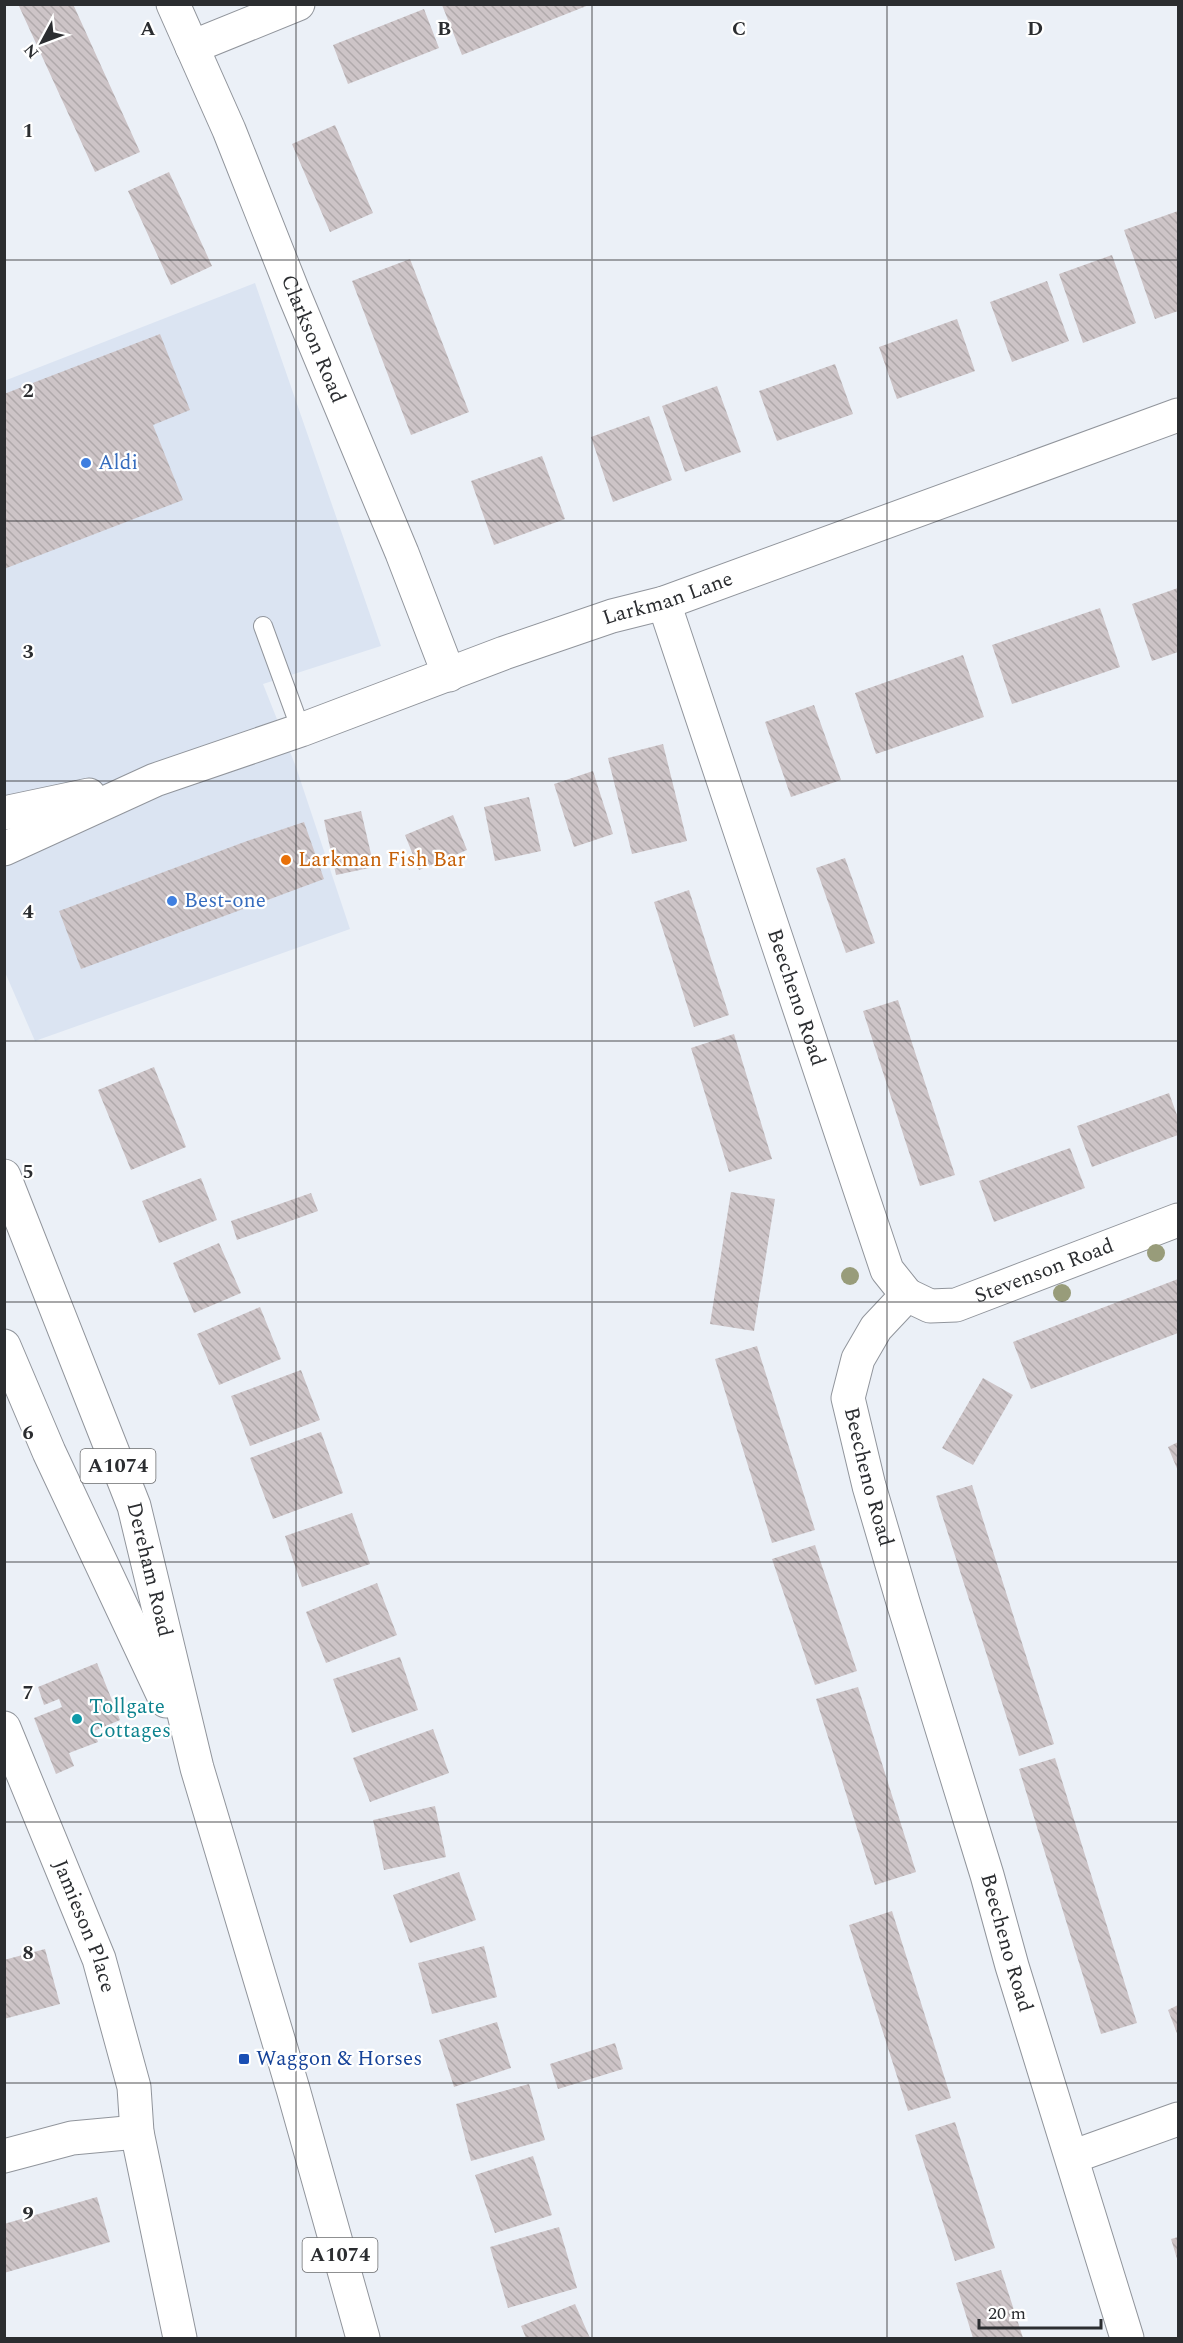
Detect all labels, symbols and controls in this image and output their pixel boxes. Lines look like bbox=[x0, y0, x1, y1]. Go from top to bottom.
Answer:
north arrow bbox=[12, 12, 72, 72]
text: A bbox=[140, 14, 156, 44]
text: B bbox=[437, 14, 451, 44]
text: C bbox=[732, 14, 746, 44]
text: D bbox=[1027, 14, 1043, 44]
text: N bbox=[18, 38, 45, 64]
text: 1 bbox=[22, 116, 34, 146]
street label: Clarkson Road bbox=[272, 270, 354, 408]
text: 2 bbox=[22, 376, 34, 406]
place label: Aldi bbox=[98, 447, 138, 479]
marker: Aldi bbox=[79, 456, 93, 470]
street label: Larkman Lane bbox=[598, 563, 738, 634]
text: 3 bbox=[22, 637, 34, 667]
place label: Larkman Fish Bar bbox=[298, 844, 466, 876]
marker: Larkman Fish Bar bbox=[279, 853, 293, 867]
place label: Best-one bbox=[184, 885, 266, 917]
marker: Best-one bbox=[165, 894, 179, 908]
text: 4 bbox=[22, 897, 34, 927]
street label: Beecheno Road bbox=[758, 925, 834, 1070]
text: 5 bbox=[22, 1157, 34, 1187]
street label: Stevenson Road bbox=[970, 1230, 1118, 1312]
street label: Beecheno Road bbox=[835, 1404, 902, 1550]
text: 6 bbox=[22, 1418, 34, 1448]
road number: A1074 bbox=[80, 1449, 156, 1483]
street label: Dereham Road bbox=[118, 1499, 181, 1640]
text: 7 bbox=[22, 1678, 34, 1708]
place label: Tollgate Cottages bbox=[89, 1691, 171, 1747]
marker: Tollgate Cottages bbox=[70, 1712, 84, 1726]
street label: Jamieson Place bbox=[44, 1855, 124, 1997]
street label: Beecheno Road bbox=[971, 1870, 1041, 2016]
text: 8 bbox=[22, 1938, 34, 1968]
place label: Waggon & Horses bbox=[256, 2043, 422, 2075]
marker: Waggon & Horses bbox=[237, 2052, 251, 2066]
text: 9 bbox=[22, 2199, 34, 2229]
road number: A1074 bbox=[302, 2238, 378, 2272]
scale bar bbox=[979, 2292, 1100, 2330]
text: 20 m bbox=[988, 2300, 1026, 2327]

